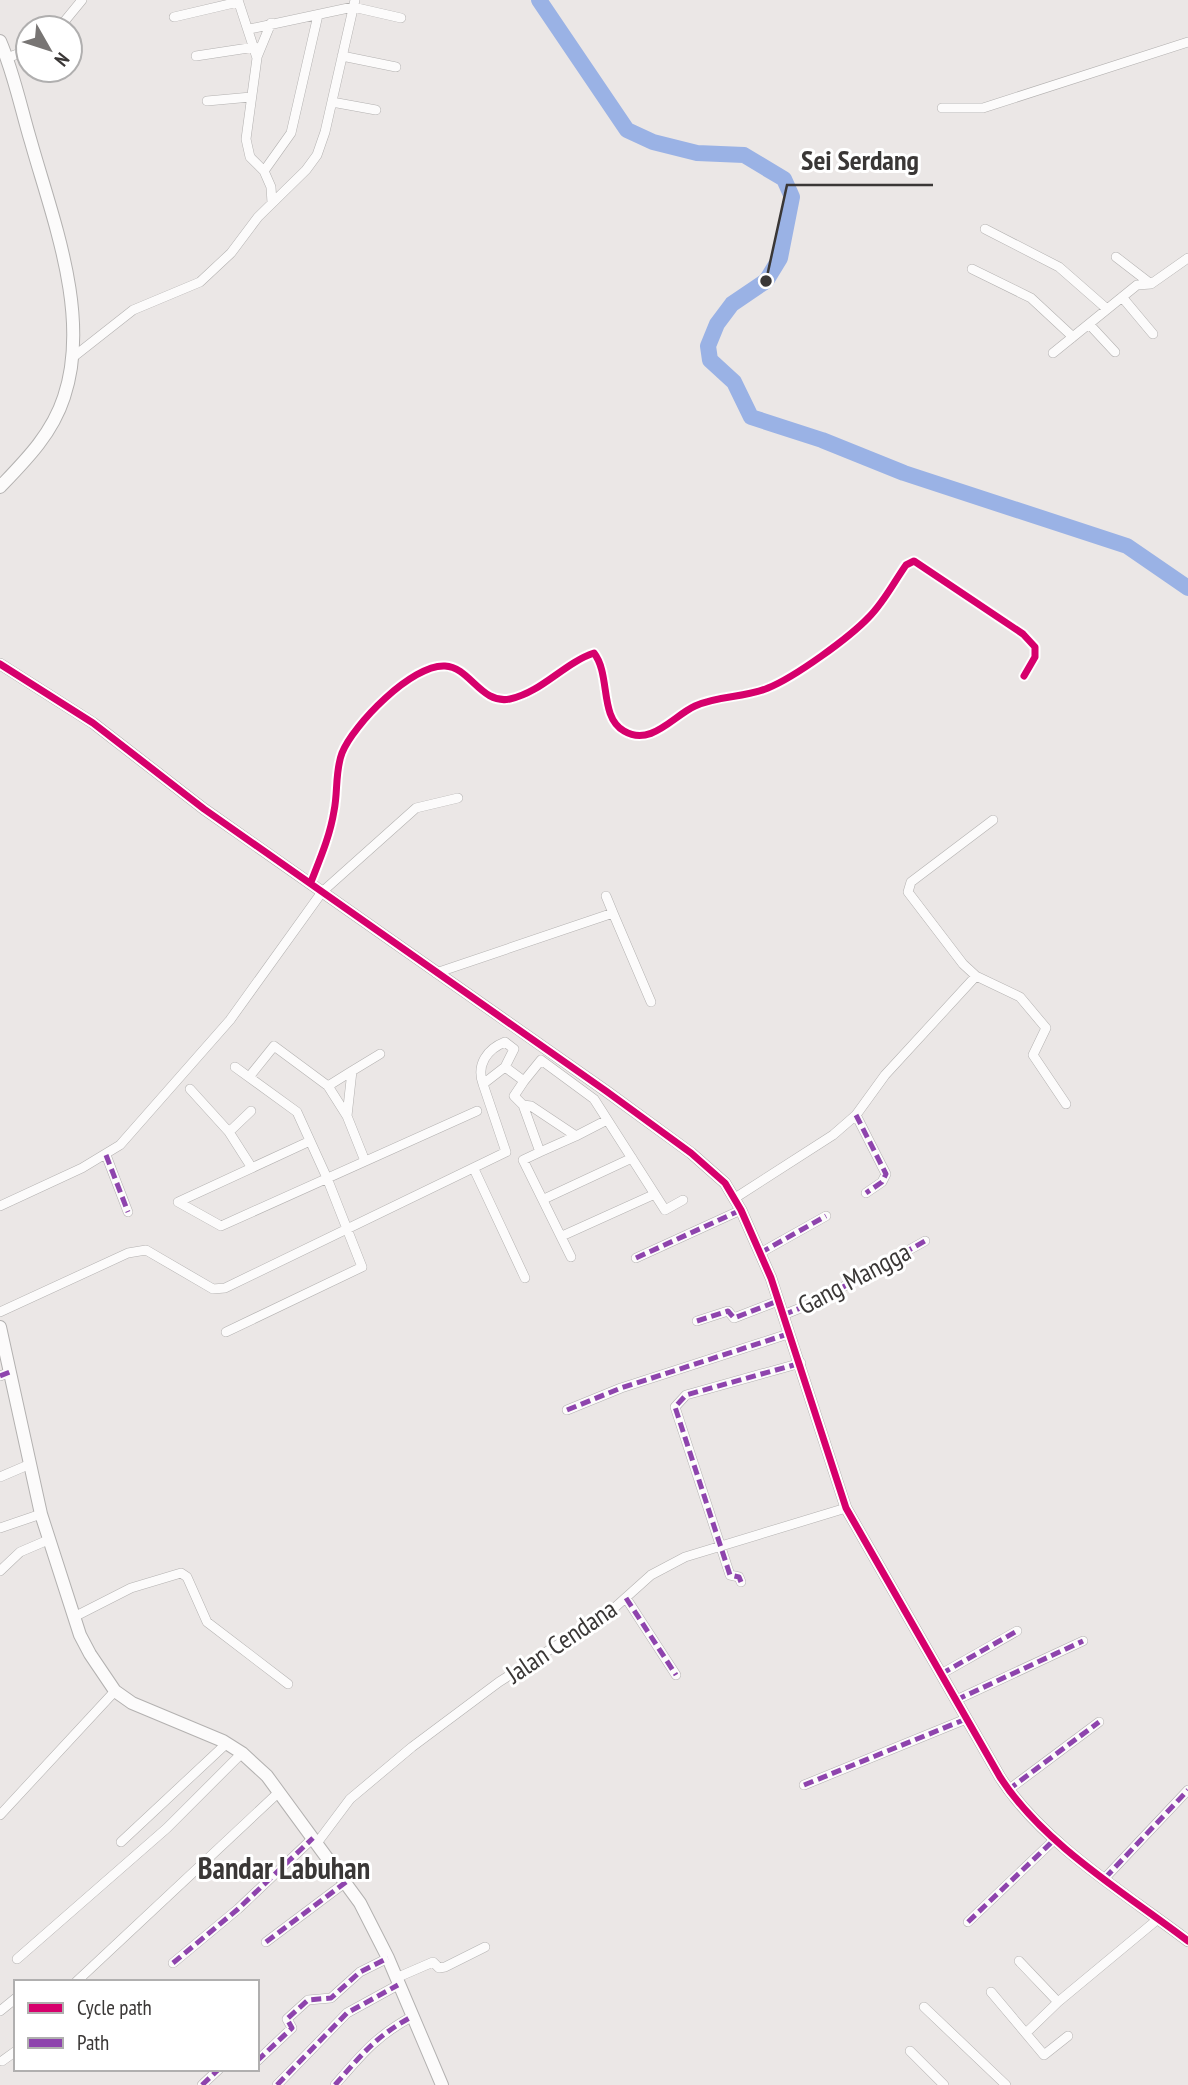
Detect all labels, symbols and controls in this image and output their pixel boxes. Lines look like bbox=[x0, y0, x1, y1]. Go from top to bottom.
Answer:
north arrow bbox=[14, 14, 84, 84]
text: N bbox=[50, 48, 75, 71]
callout: Sei Serdang bbox=[787, 136, 933, 185]
text: Sei Serdang bbox=[801, 141, 919, 178]
street label: Gang Mangga bbox=[792, 1235, 916, 1321]
street label: Jalan Cendana bbox=[498, 1592, 623, 1691]
district label: Bandar Labuhan bbox=[198, 1848, 370, 1887]
legend bbox=[14, 1980, 259, 2071]
text: Cycle path bbox=[77, 1994, 152, 2021]
text: Path bbox=[77, 2029, 109, 2056]

